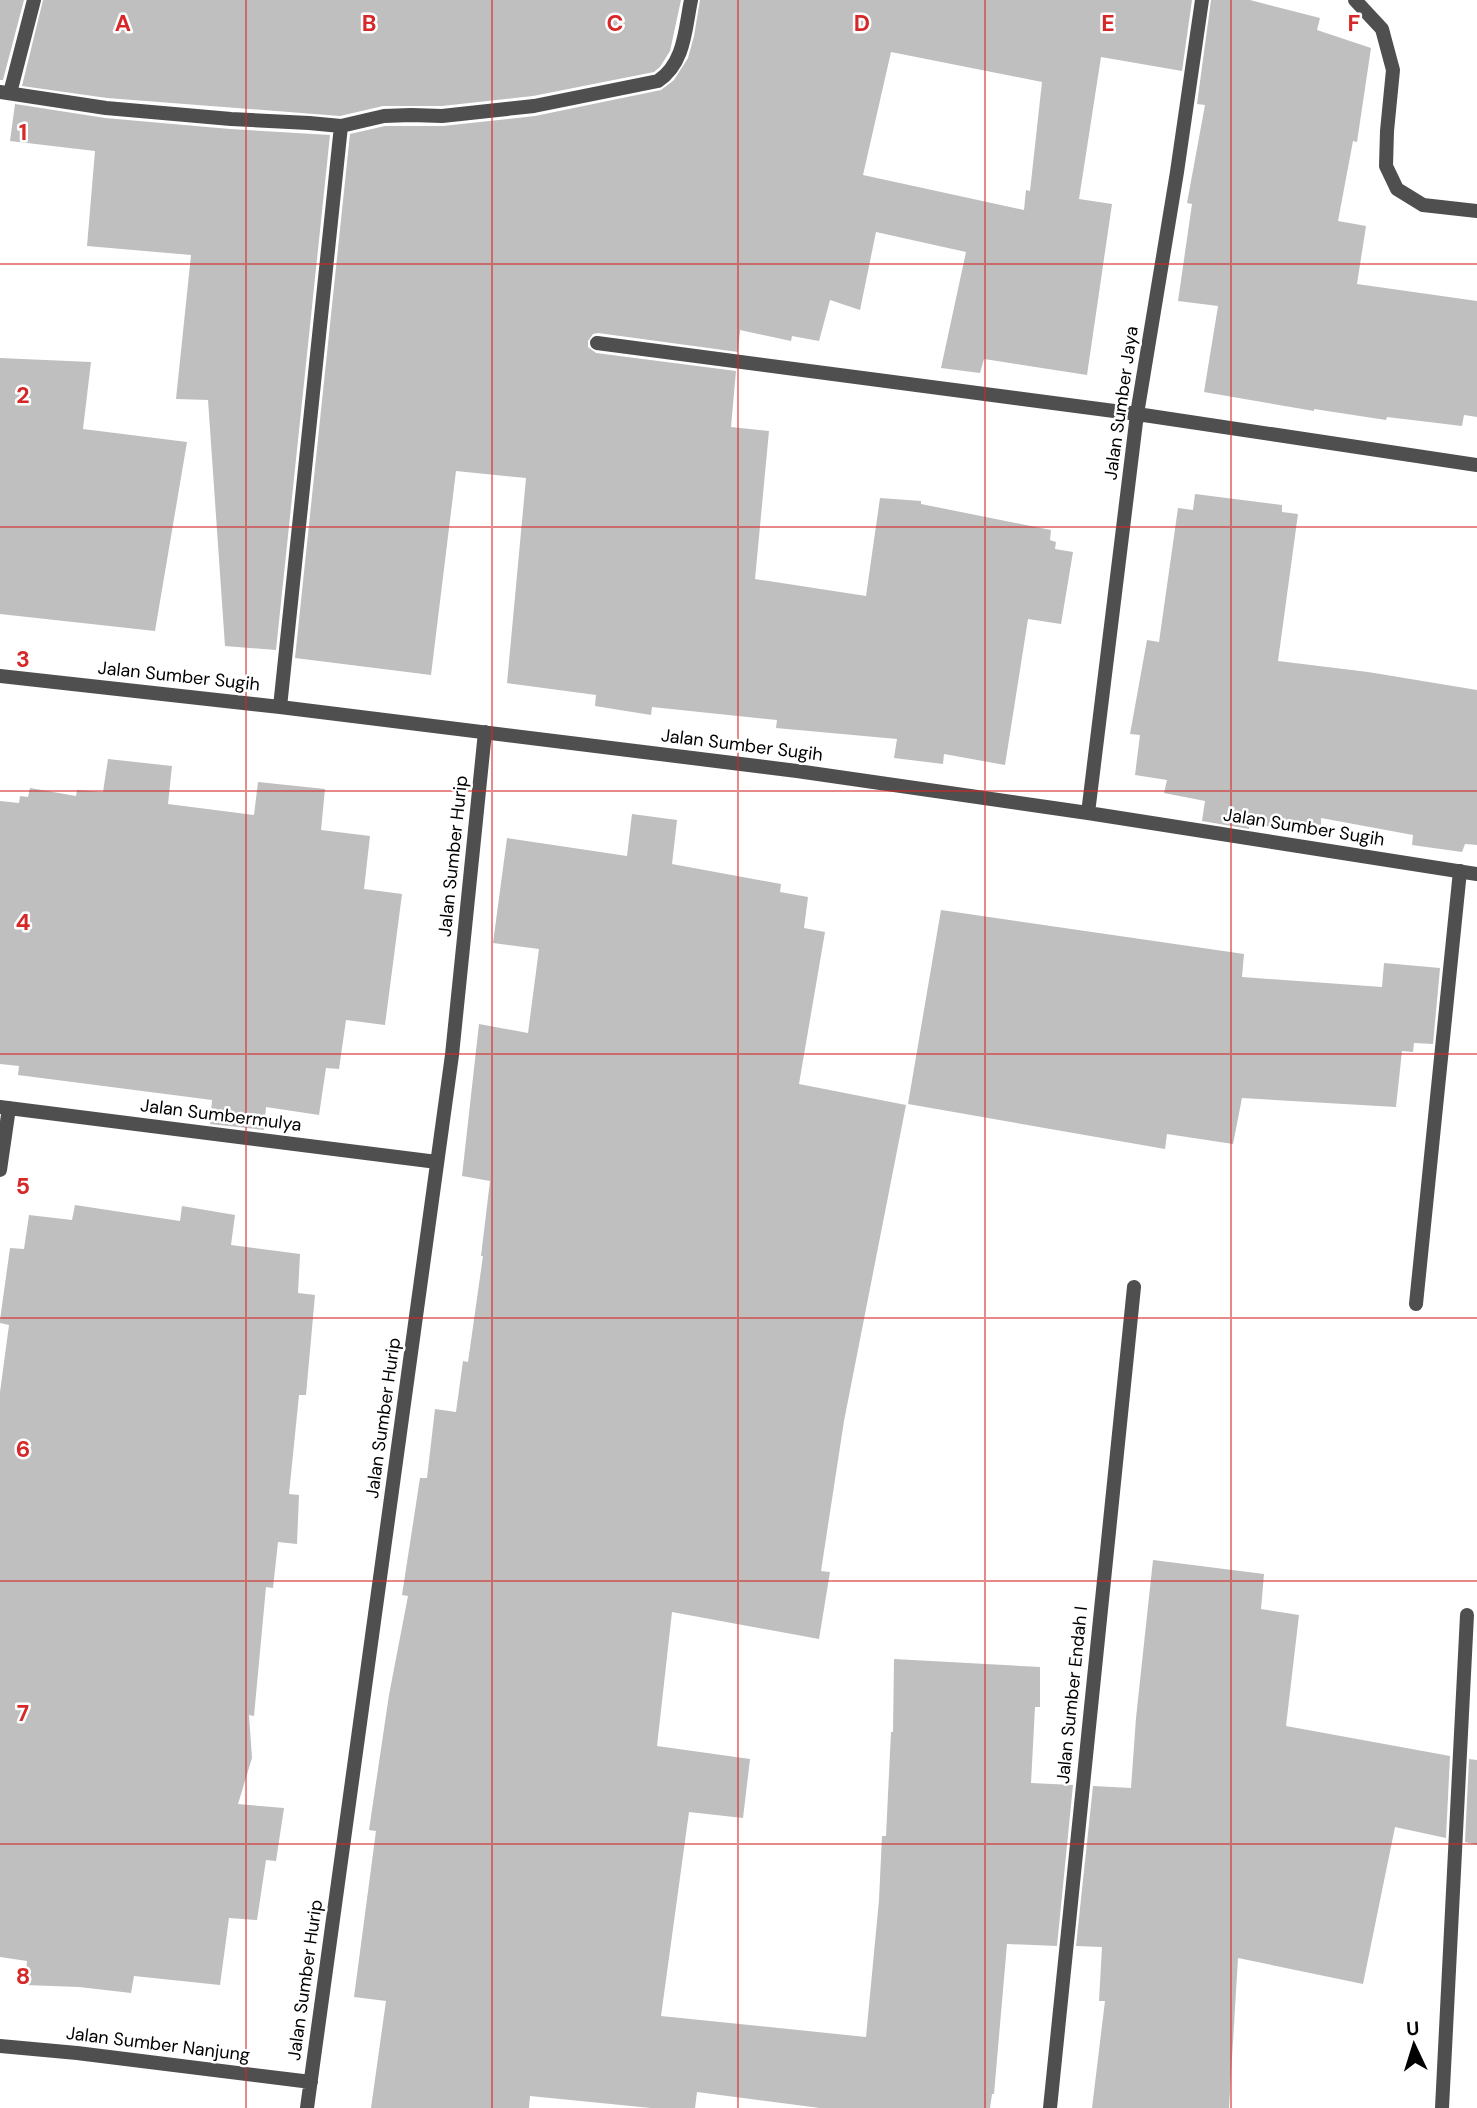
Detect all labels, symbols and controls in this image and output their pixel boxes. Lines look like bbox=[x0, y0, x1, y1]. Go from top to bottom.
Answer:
text: A bbox=[115, 8, 131, 38]
text: B bbox=[362, 8, 376, 38]
text: C bbox=[607, 8, 623, 38]
text: D bbox=[854, 8, 870, 38]
text: E bbox=[1101, 8, 1115, 38]
text: F bbox=[1348, 8, 1361, 38]
text: 1 bbox=[19, 117, 27, 147]
street label: Jalan Sumber Jaya bbox=[1098, 324, 1144, 482]
text: 2 bbox=[16, 380, 30, 410]
text: 3 bbox=[16, 644, 30, 674]
street label: Jalan Sumber Sugih bbox=[97, 656, 261, 696]
street label: Jalan Sumber Sugih bbox=[660, 723, 824, 767]
street label: Jalan Sumber Hurip bbox=[433, 774, 473, 938]
street label: Jalan Sumber Sugih bbox=[1222, 802, 1386, 852]
text: 4 bbox=[16, 907, 31, 937]
street label: Jalan Sumbermulya bbox=[139, 1093, 303, 1137]
text: 5 bbox=[16, 1171, 30, 1201]
street label: Jalan Sumber Hurip bbox=[360, 1336, 406, 1500]
text: 6 bbox=[16, 1434, 30, 1464]
street label: Jalan Sumber Endah I bbox=[1051, 1605, 1093, 1785]
text: 7 bbox=[17, 1698, 29, 1728]
street label: Jalan Sumber Hurip bbox=[282, 1898, 328, 2062]
text: 8 bbox=[16, 1961, 30, 1991]
north arrow bbox=[1379, 2010, 1449, 2080]
text: U bbox=[1405, 2016, 1420, 2041]
street label: Jalan Sumber Nanjung bbox=[65, 2021, 251, 2067]

